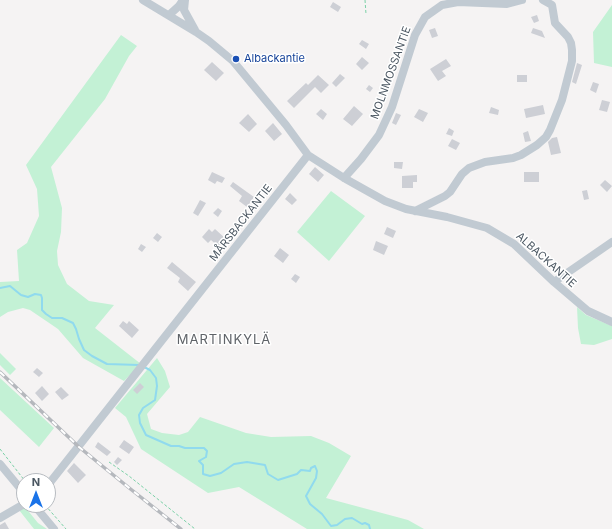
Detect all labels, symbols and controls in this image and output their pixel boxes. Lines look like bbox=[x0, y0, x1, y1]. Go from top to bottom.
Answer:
street label: MOLNMOSSANTIE bbox=[368, 25, 414, 121]
place label: Albackantie bbox=[244, 52, 305, 66]
marker: Albackantie bbox=[231, 54, 241, 64]
street label: MÅRSBACKANTIE bbox=[207, 182, 275, 264]
street label: ALBACKANTIE bbox=[513, 230, 579, 290]
district label: MARTINKYLÄ bbox=[177, 332, 271, 348]
north arrow bbox=[16, 473, 56, 513]
text: N bbox=[32, 475, 40, 489]

